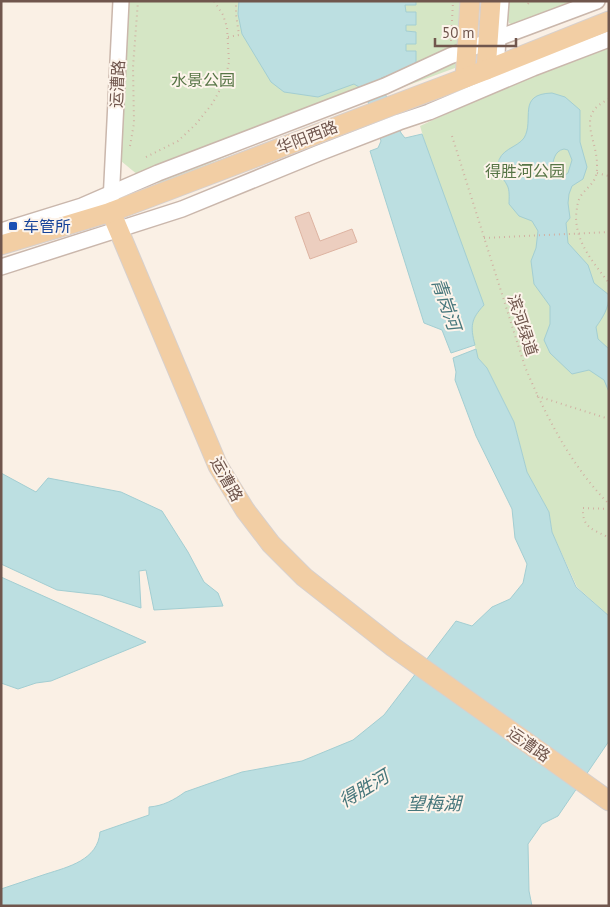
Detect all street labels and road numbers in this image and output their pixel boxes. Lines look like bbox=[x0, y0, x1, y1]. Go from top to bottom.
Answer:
street label: 运漕路 bbox=[106, 60, 128, 108]
street label: 华阳西路 bbox=[274, 116, 340, 158]
street label: 滨河绿道 bbox=[504, 291, 542, 359]
street label: 运漕路 bbox=[207, 453, 247, 505]
street label: 运漕路 bbox=[504, 722, 554, 766]

